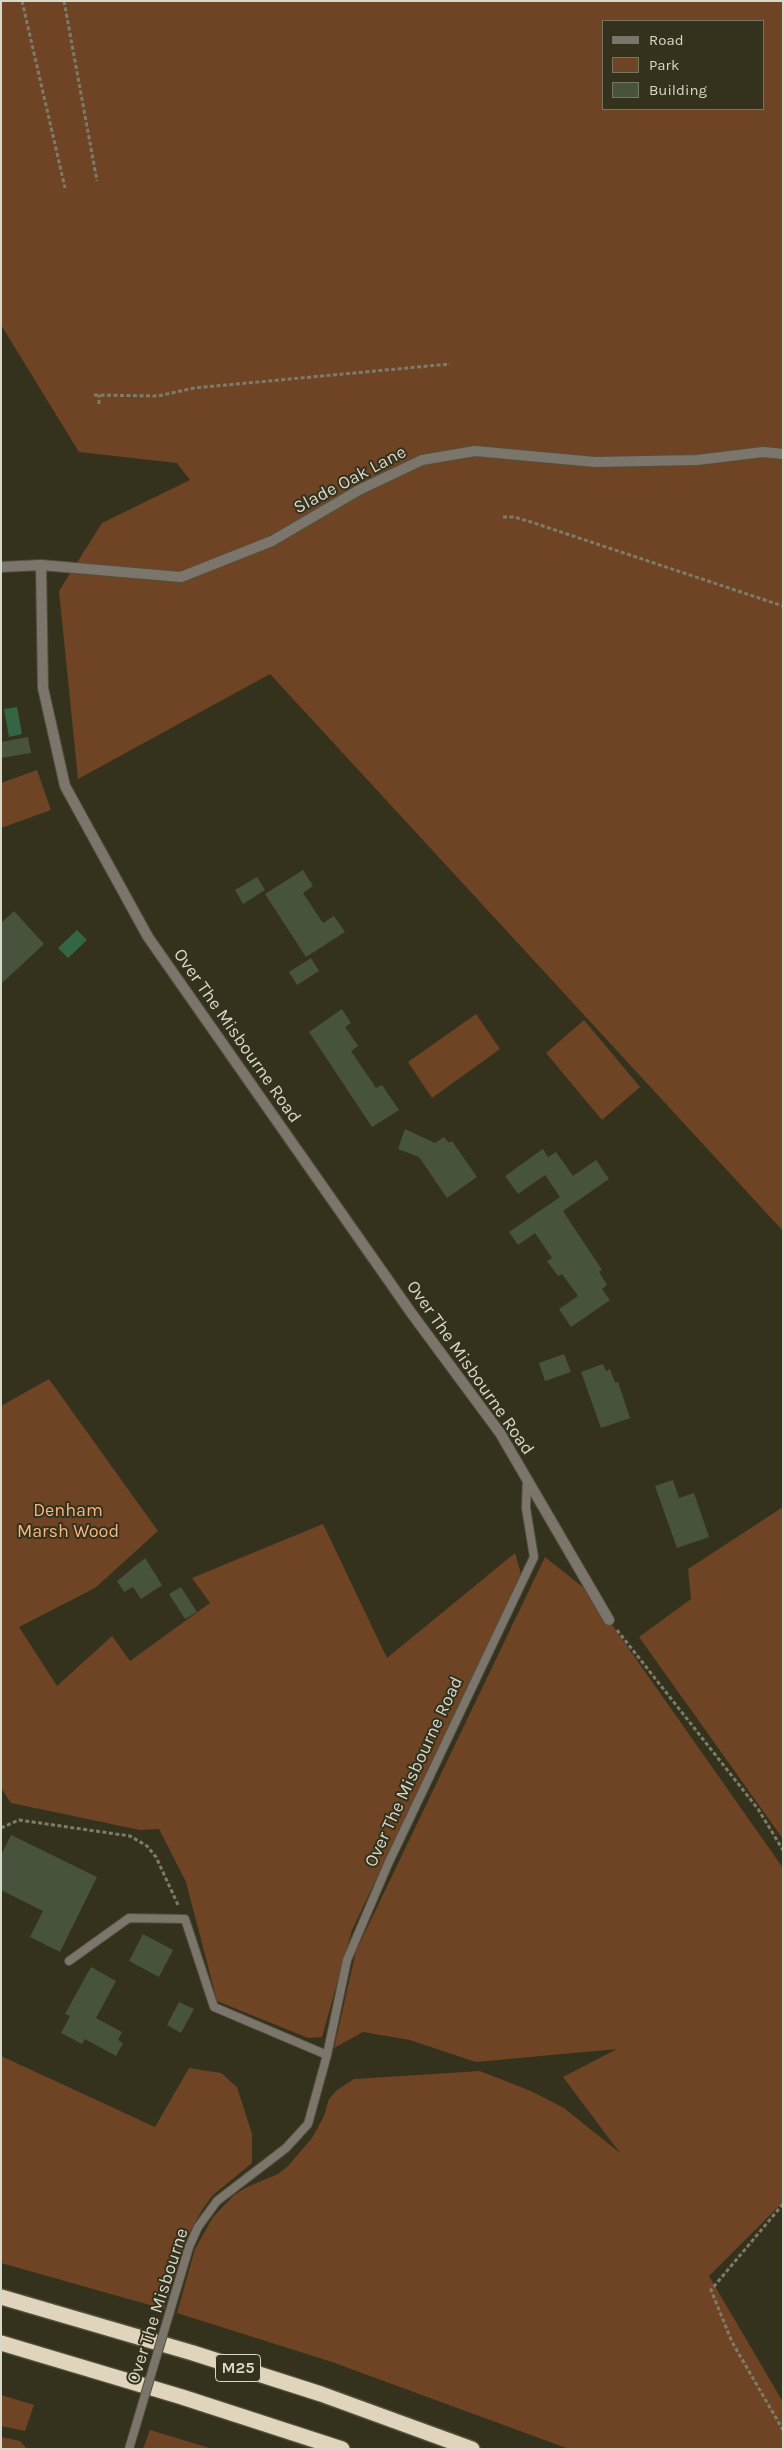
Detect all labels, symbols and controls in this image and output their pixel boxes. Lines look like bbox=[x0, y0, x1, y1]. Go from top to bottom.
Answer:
legend bbox=[602, 20, 764, 110]
text: Road bbox=[649, 31, 684, 49]
text: Park bbox=[649, 56, 679, 74]
text: Building bbox=[649, 81, 707, 99]
street label: Slade Oak Lane bbox=[290, 441, 410, 519]
street label: Over The Misbourne Road bbox=[169, 945, 305, 1127]
street label: Over The Misbourne Road bbox=[402, 1277, 538, 1459]
park label: Denham Marsh Wood bbox=[17, 1500, 119, 1542]
street label: Over The Misbourne Road bbox=[360, 1673, 468, 1871]
street label: Over The Misbourne bbox=[123, 2226, 193, 2386]
road number: M25 bbox=[216, 2354, 260, 2382]

